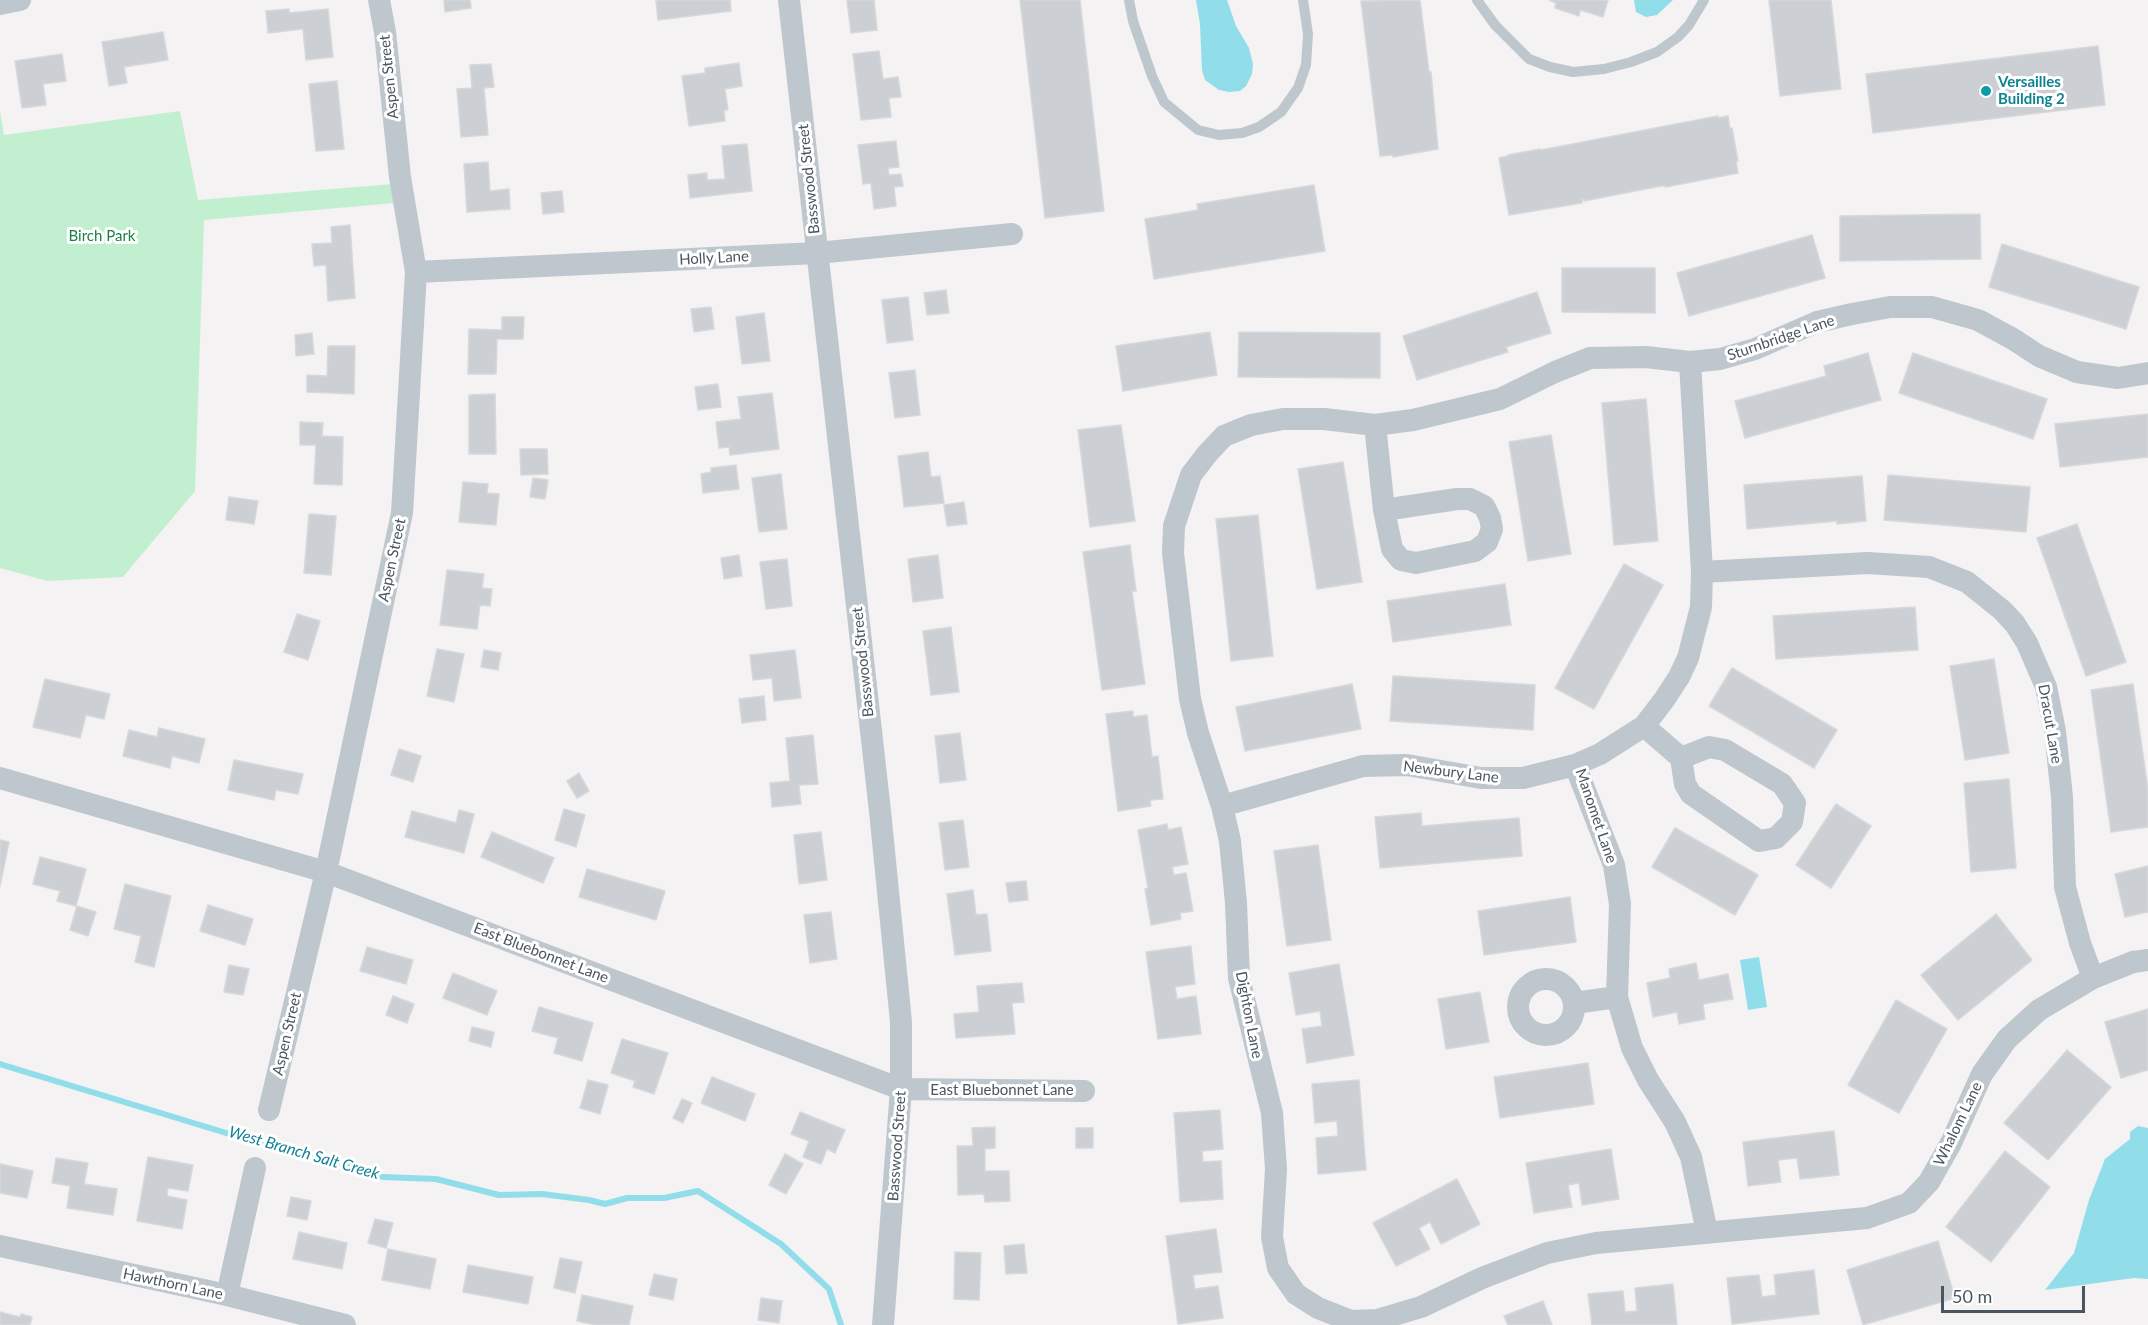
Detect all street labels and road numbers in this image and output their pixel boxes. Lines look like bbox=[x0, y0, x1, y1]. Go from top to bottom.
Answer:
street label: Aspen Street bbox=[376, 34, 402, 120]
street label: Basswood Street bbox=[794, 123, 824, 235]
street label: Holly Lane bbox=[679, 247, 749, 269]
street label: Sturnbridge Lane bbox=[1725, 311, 1837, 365]
street label: Aspen Street bbox=[374, 517, 410, 603]
street label: Basswood Street bbox=[848, 606, 878, 718]
street label: Dracut Lane bbox=[2034, 683, 2066, 765]
street label: Newbury Lane bbox=[1402, 757, 1500, 787]
street label: Manomet Lane bbox=[1571, 766, 1621, 866]
street label: East Bluebonnet Lane bbox=[471, 919, 611, 987]
street label: Dighton Lane bbox=[1232, 970, 1266, 1060]
street label: Aspen Street bbox=[269, 991, 305, 1077]
street label: Whalom Lane bbox=[1930, 1079, 1986, 1169]
street label: East Bluebonnet Lane bbox=[930, 1081, 1074, 1099]
street label: Basswood Street bbox=[884, 1090, 910, 1202]
street label: Hawthorn Lane bbox=[121, 1265, 225, 1303]

